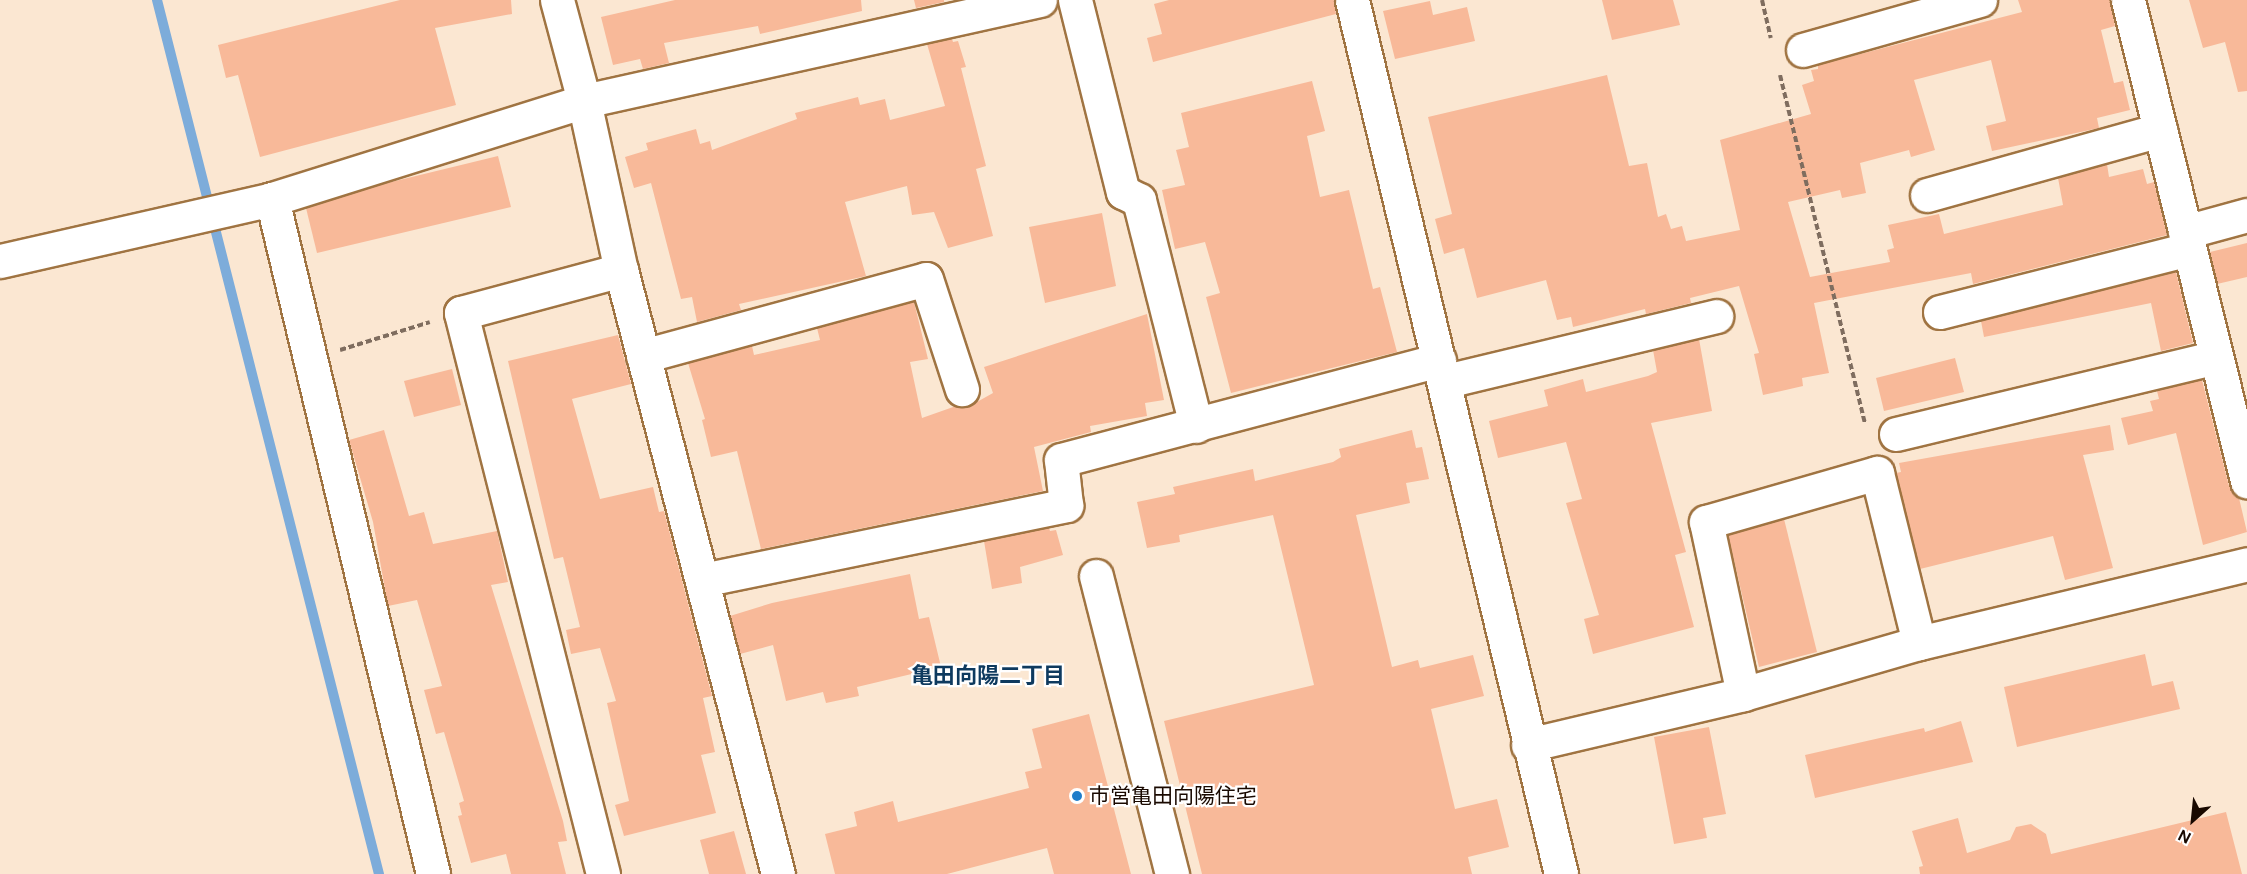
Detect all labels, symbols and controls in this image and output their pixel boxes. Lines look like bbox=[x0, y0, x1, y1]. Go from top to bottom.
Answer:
district label: 亀田向陽二丁目 bbox=[911, 663, 1065, 689]
place label: 市営亀田向陽住宅 bbox=[1089, 783, 1257, 809]
marker: 市営亀田向陽住宅 bbox=[1070, 789, 1084, 803]
north arrow bbox=[2163, 790, 2223, 850]
text: N bbox=[2175, 824, 2195, 848]

